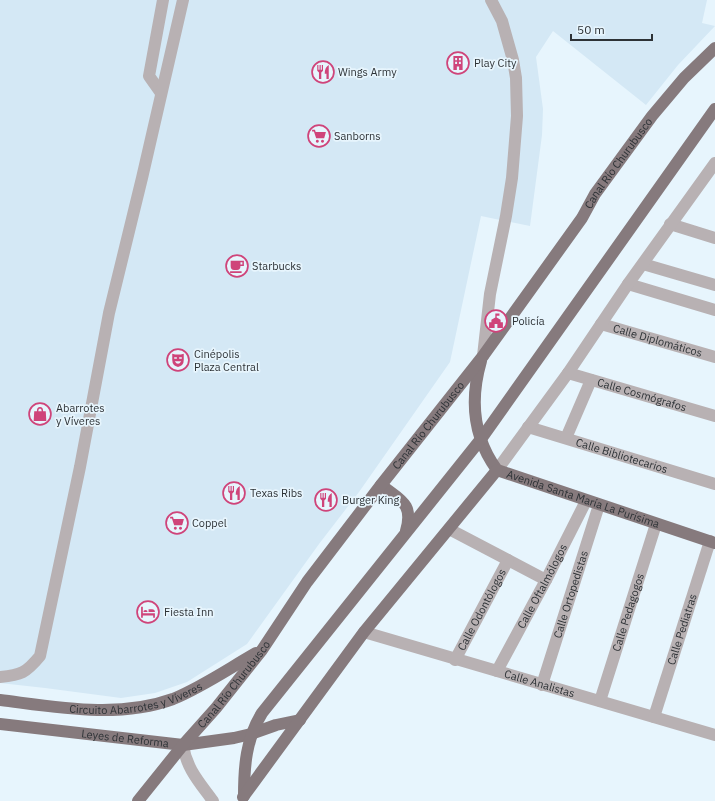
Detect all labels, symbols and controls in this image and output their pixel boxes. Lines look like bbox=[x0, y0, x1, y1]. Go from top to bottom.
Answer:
scale bar bbox=[571, 16, 652, 42]
text: 50 m bbox=[577, 22, 605, 37]
building icon: Play City bbox=[445, 50, 471, 76]
place label: Play City bbox=[474, 56, 517, 70]
restaurant icon: Wings Army bbox=[310, 59, 336, 85]
place label: Wings Army bbox=[338, 65, 397, 79]
street label: Canal Río Churubusco bbox=[581, 115, 655, 211]
supermarket icon: Sanborns bbox=[306, 123, 332, 149]
place label: Sanborns bbox=[334, 129, 381, 143]
cafe icon: Starbucks bbox=[224, 253, 250, 279]
place label: Starbucks bbox=[252, 259, 301, 273]
public building icon: Policía bbox=[483, 308, 509, 334]
place label: Policía bbox=[512, 314, 545, 328]
street label: Calle Diplomáticos bbox=[611, 321, 704, 360]
theatre icon: Cinépolis Plaza Central bbox=[165, 347, 191, 373]
place label: Cinépolis Plaza Central bbox=[194, 347, 259, 374]
street label: Calle Cosmógrafos bbox=[596, 375, 688, 414]
street label: Canal Río Churubusco bbox=[389, 379, 467, 472]
shop icon: Abarrotes y Víveres bbox=[27, 401, 53, 427]
place label: Abarrotes y Víveres bbox=[56, 401, 105, 428]
street label: Calle Bibliotecarios bbox=[574, 435, 669, 476]
street label: Avenida Santa María La Purísima bbox=[505, 467, 661, 531]
restaurant icon: Texas Ribs bbox=[221, 480, 247, 506]
place label: Texas Ribs bbox=[250, 486, 302, 500]
restaurant icon: Burger King bbox=[313, 487, 339, 513]
place label: Burger King bbox=[342, 493, 400, 507]
supermarket icon: Coppel bbox=[164, 510, 190, 536]
place label: Coppel bbox=[192, 516, 227, 530]
street label: Calle Oftalmólogos bbox=[514, 542, 570, 631]
street label: Calle Ortopedistas bbox=[550, 549, 591, 640]
street label: Calle Odontólogos bbox=[454, 566, 509, 653]
street label: Calle Pedagogos bbox=[609, 571, 647, 653]
street label: Calle Pediatras bbox=[664, 592, 700, 667]
hotel icon: Fiesta Inn bbox=[135, 599, 161, 625]
place label: Fiesta Inn bbox=[164, 605, 213, 619]
street label: Canal Río Churubusco bbox=[194, 638, 273, 731]
street label: Calle Analistas bbox=[503, 667, 576, 700]
street label: Circuito Abarrotes y Víveres bbox=[69, 679, 205, 717]
street label: Leyes de Reforma bbox=[81, 726, 170, 750]

